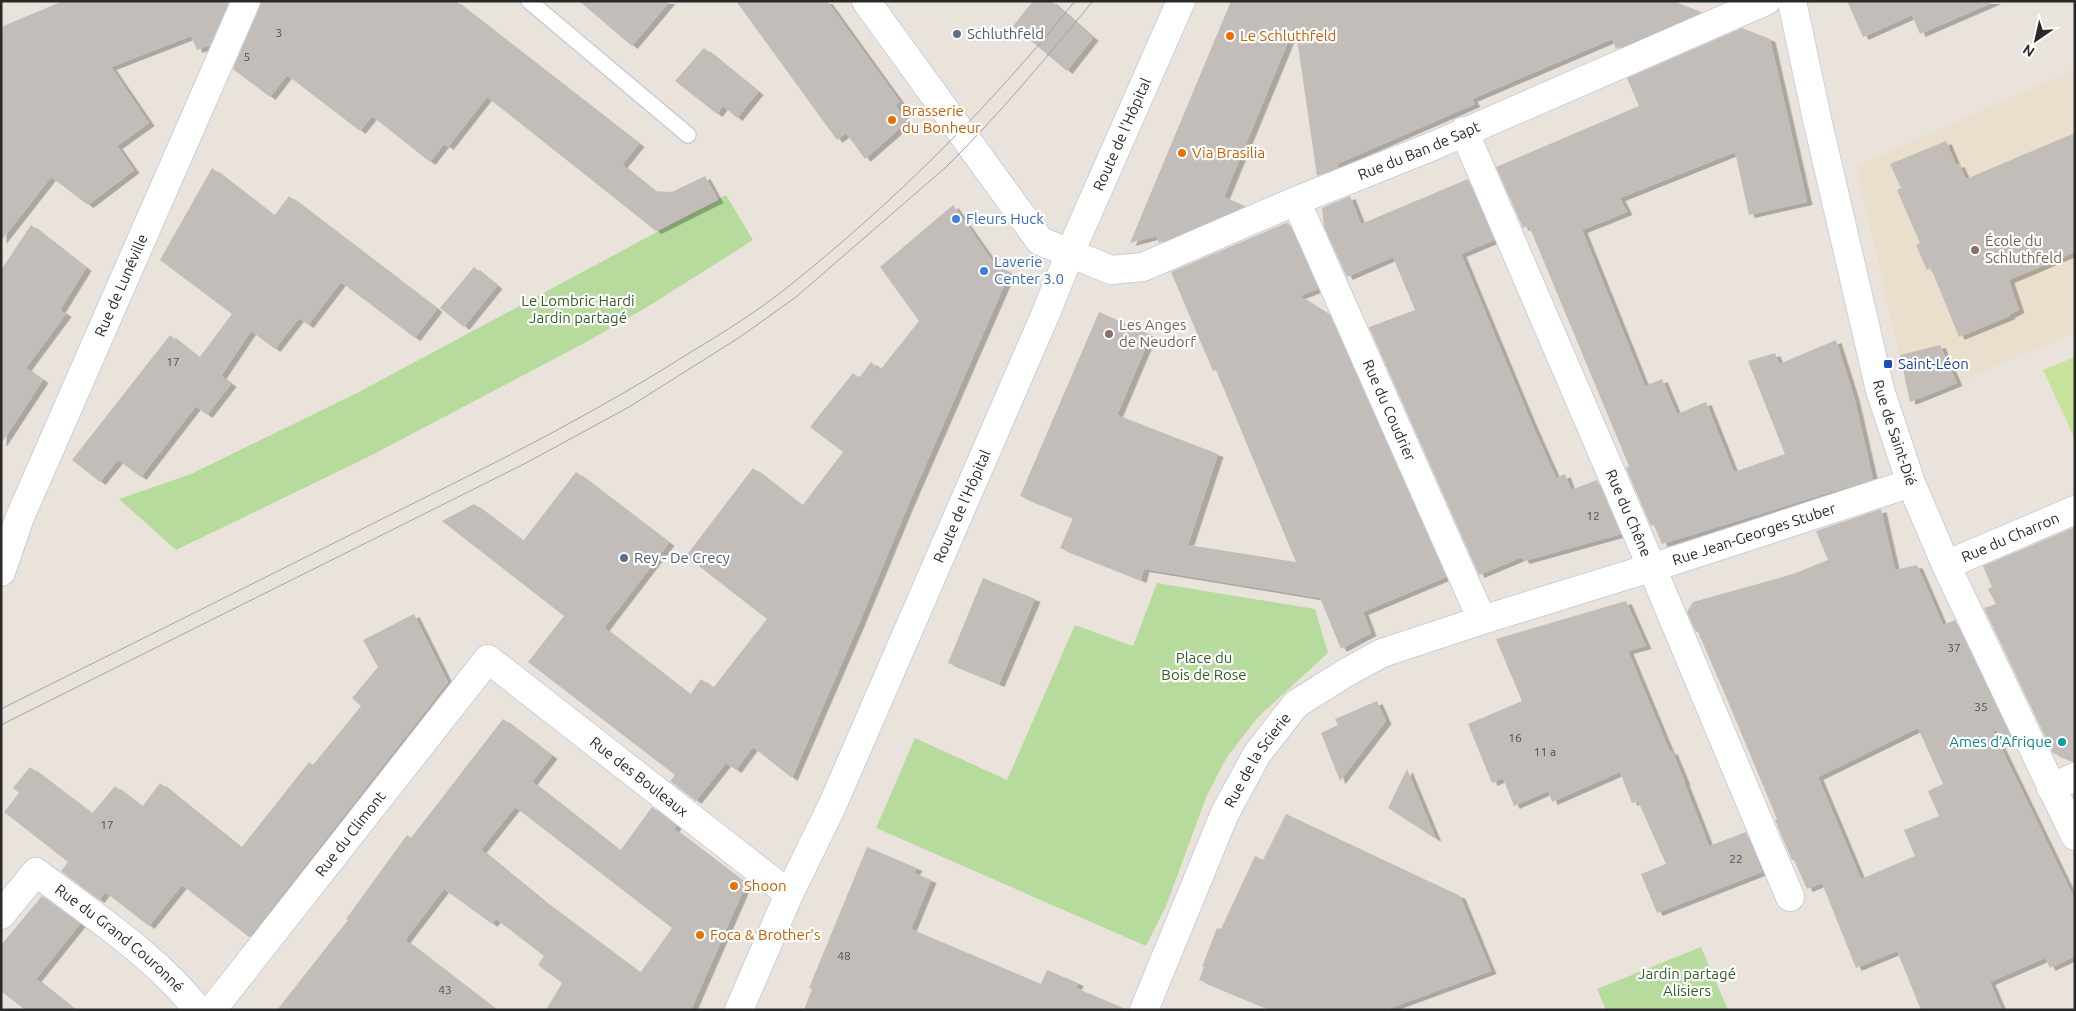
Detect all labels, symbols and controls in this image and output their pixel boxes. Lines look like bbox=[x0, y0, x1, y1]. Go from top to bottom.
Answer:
north arrow bbox=[2011, 15, 2061, 65]
place label: Schluthfeld bbox=[967, 25, 1044, 42]
house number: 3 bbox=[276, 26, 282, 39]
place label: Le Schluthfeld bbox=[1240, 27, 1336, 44]
marker: Schluthfeld bbox=[951, 28, 963, 40]
marker: Le Schluthfeld bbox=[1224, 30, 1236, 42]
text: N bbox=[2020, 41, 2038, 60]
house number: 5 bbox=[244, 50, 250, 63]
street label: Route de l'Hôpital bbox=[1090, 75, 1154, 193]
place label: Brasserie du Bonheur bbox=[902, 102, 981, 136]
marker: Brasserie du Bonheur bbox=[886, 114, 898, 126]
street label: Rue du Ban de Sapt bbox=[1355, 118, 1483, 183]
place label: Via Brasilia bbox=[1192, 144, 1265, 161]
marker: Via Brasilia bbox=[1176, 147, 1188, 159]
place label: Fleurs Huck bbox=[966, 210, 1044, 227]
marker: Fleurs Huck bbox=[950, 213, 962, 225]
street label: Rue de Lunéville bbox=[91, 231, 151, 339]
place label: École du Schluthfeld bbox=[1985, 232, 2062, 266]
marker: École du Schluthfeld bbox=[1969, 244, 1981, 256]
place label: Laverie Center 3.0 bbox=[994, 253, 1064, 287]
marker: Laverie Center 3.0 bbox=[978, 265, 990, 277]
park label: Le Lombric Hardi Jardin partagé bbox=[521, 292, 635, 326]
place label: Les Anges de Neudorf bbox=[1119, 316, 1196, 350]
marker: Les Anges de Neudorf bbox=[1103, 328, 1115, 340]
house number: 17 bbox=[166, 355, 180, 368]
place label: Saint-Léon bbox=[1898, 355, 1969, 372]
street label: Rue du Coudrier bbox=[1359, 357, 1419, 464]
marker: Saint-Léon bbox=[1882, 358, 1894, 370]
street label: Rue de Saint-Dié bbox=[1870, 378, 1920, 488]
street label: Route de l'Hôpital bbox=[930, 447, 994, 565]
street label: Rue du Chêne bbox=[1603, 467, 1655, 559]
street label: Rue Jean-Georges Stuber bbox=[1670, 499, 1838, 569]
house number: 12 bbox=[1586, 509, 1600, 522]
street label: Rue du Charron bbox=[1959, 509, 2062, 565]
place label: Rey - De Crecy bbox=[634, 549, 730, 566]
marker: Rey - De Crecy bbox=[618, 552, 630, 564]
house number: 37 bbox=[1947, 641, 1961, 654]
park label: Place du Bois de Rose bbox=[1161, 649, 1247, 683]
house number: 35 bbox=[1974, 700, 1988, 713]
street label: Rue de la Scierie bbox=[1220, 709, 1294, 811]
house number: 16 bbox=[1508, 731, 1522, 744]
street label: Rue des Bouleaux bbox=[587, 733, 692, 820]
place label: Ames d'Afrique bbox=[1949, 733, 2052, 750]
marker: Ames d'Afrique bbox=[2056, 736, 2068, 748]
house number: 11 a bbox=[1534, 745, 1556, 758]
street label: Rue du Climont bbox=[311, 788, 389, 880]
house number: 17 bbox=[100, 818, 114, 831]
house number: 22 bbox=[1729, 852, 1743, 865]
place label: Shoon bbox=[744, 877, 787, 894]
street label: Rue du Grand Couronné bbox=[52, 880, 187, 995]
marker: Shoon bbox=[728, 880, 740, 892]
place label: Foca & Brother's bbox=[710, 926, 821, 943]
marker: Foca & Brother's bbox=[694, 929, 706, 941]
house number: 48 bbox=[837, 949, 851, 962]
park label: Jardin partagé Alisiers bbox=[1638, 965, 1736, 999]
house number: 43 bbox=[438, 983, 452, 996]

